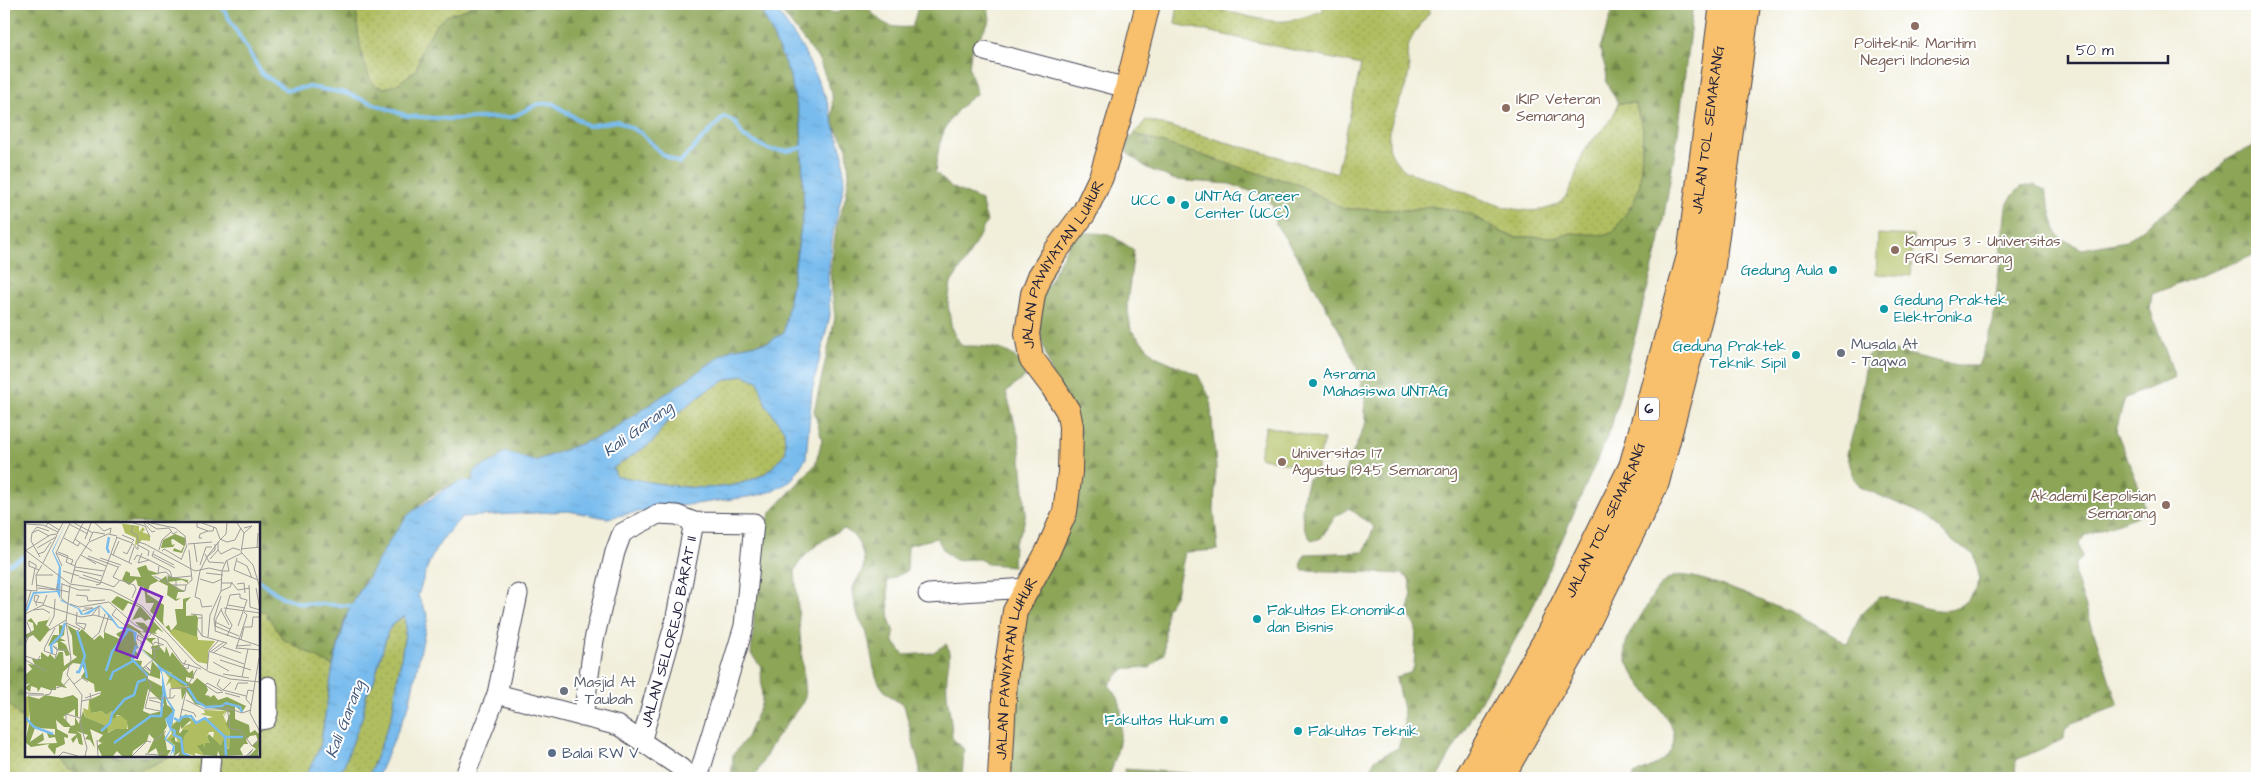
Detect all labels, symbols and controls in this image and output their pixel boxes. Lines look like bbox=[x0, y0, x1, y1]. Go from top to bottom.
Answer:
marker: Politeknik Maritim Negeri Indonesia bbox=[1909, 20, 1921, 32]
scale bar bbox=[2068, 32, 2168, 64]
place label: Politeknik Maritim Negeri Indonesia bbox=[1854, 33, 1976, 72]
text: 50 m bbox=[2076, 40, 2114, 61]
street label: JALAN TOL SEMARANG bbox=[1686, 44, 1729, 215]
place label: IKIP Veteran Semarang bbox=[1516, 89, 1601, 128]
marker: IKIP Veteran Semarang bbox=[1500, 102, 1512, 114]
street label: JALAN PAWIYATAN LUHUR bbox=[1016, 176, 1109, 351]
place label: UNTAG Career Center (UCC) bbox=[1195, 186, 1299, 224]
place label: UCC bbox=[1131, 190, 1161, 211]
marker: UCC bbox=[1165, 194, 1177, 206]
marker: UNTAG Career Center (UCC) bbox=[1179, 199, 1191, 211]
place label: Kampus 3 - Universitas PGRI Semarang bbox=[1905, 231, 2061, 270]
marker: Kampus 3 - Universitas PGRI Semarang bbox=[1889, 244, 1901, 256]
place label: Gedung Aula bbox=[1741, 260, 1823, 282]
marker: Gedung Aula bbox=[1827, 264, 1839, 276]
place label: Gedung Praktek Elektronika bbox=[1894, 290, 2007, 328]
marker: Gedung Praktek Elektronika bbox=[1878, 303, 1890, 315]
place label: Musala At - Taqwa bbox=[1851, 334, 1918, 372]
place label: Gedung Praktek Teknik Sipil bbox=[1673, 336, 1786, 374]
marker: Musala At - Taqwa bbox=[1835, 347, 1847, 359]
marker: Gedung Praktek Teknik Sipil bbox=[1790, 349, 1802, 361]
place label: Asrama Mahasiswa UNTAG bbox=[1323, 364, 1449, 402]
marker: Asrama Mahasiswa UNTAG bbox=[1307, 377, 1319, 389]
water label: Kali Garang bbox=[599, 395, 679, 463]
road number: 6 bbox=[1639, 398, 1659, 420]
street label: JALAN TOL SEMARANG bbox=[1560, 440, 1650, 601]
place label: Universitas 17 Agustus 1945 Semarang bbox=[1292, 443, 1457, 482]
marker: Universitas 17 Agustus 1945 Semarang bbox=[1276, 456, 1288, 468]
place label: Akademi Kepolisian Semarang bbox=[2030, 486, 2156, 525]
marker: Akademi Kepolisian Semarang bbox=[2160, 499, 2172, 511]
inset map bbox=[25, 522, 260, 757]
street label: JALAN SELOREJO BARAT II bbox=[635, 534, 702, 729]
street label: JALAN PAWIYATAN LUHUR bbox=[990, 573, 1043, 760]
place label: Fakultas Ekonomika dan Bisnis bbox=[1267, 600, 1405, 638]
marker: Fakultas Ekonomika dan Bisnis bbox=[1251, 613, 1263, 625]
place label: Masjid At - Taubah bbox=[574, 672, 636, 710]
water label: Kali Garang bbox=[320, 675, 371, 761]
marker: Masjid At - Taubah bbox=[558, 685, 570, 697]
place label: Fakultas Hukum bbox=[1104, 710, 1214, 731]
marker: Fakultas Hukum bbox=[1218, 714, 1230, 726]
place label: Fakultas Teknik bbox=[1308, 721, 1418, 742]
marker: Fakultas Teknik bbox=[1292, 725, 1304, 737]
place label: Balai RW V bbox=[562, 743, 639, 764]
marker: Balai RW V bbox=[546, 747, 558, 759]

